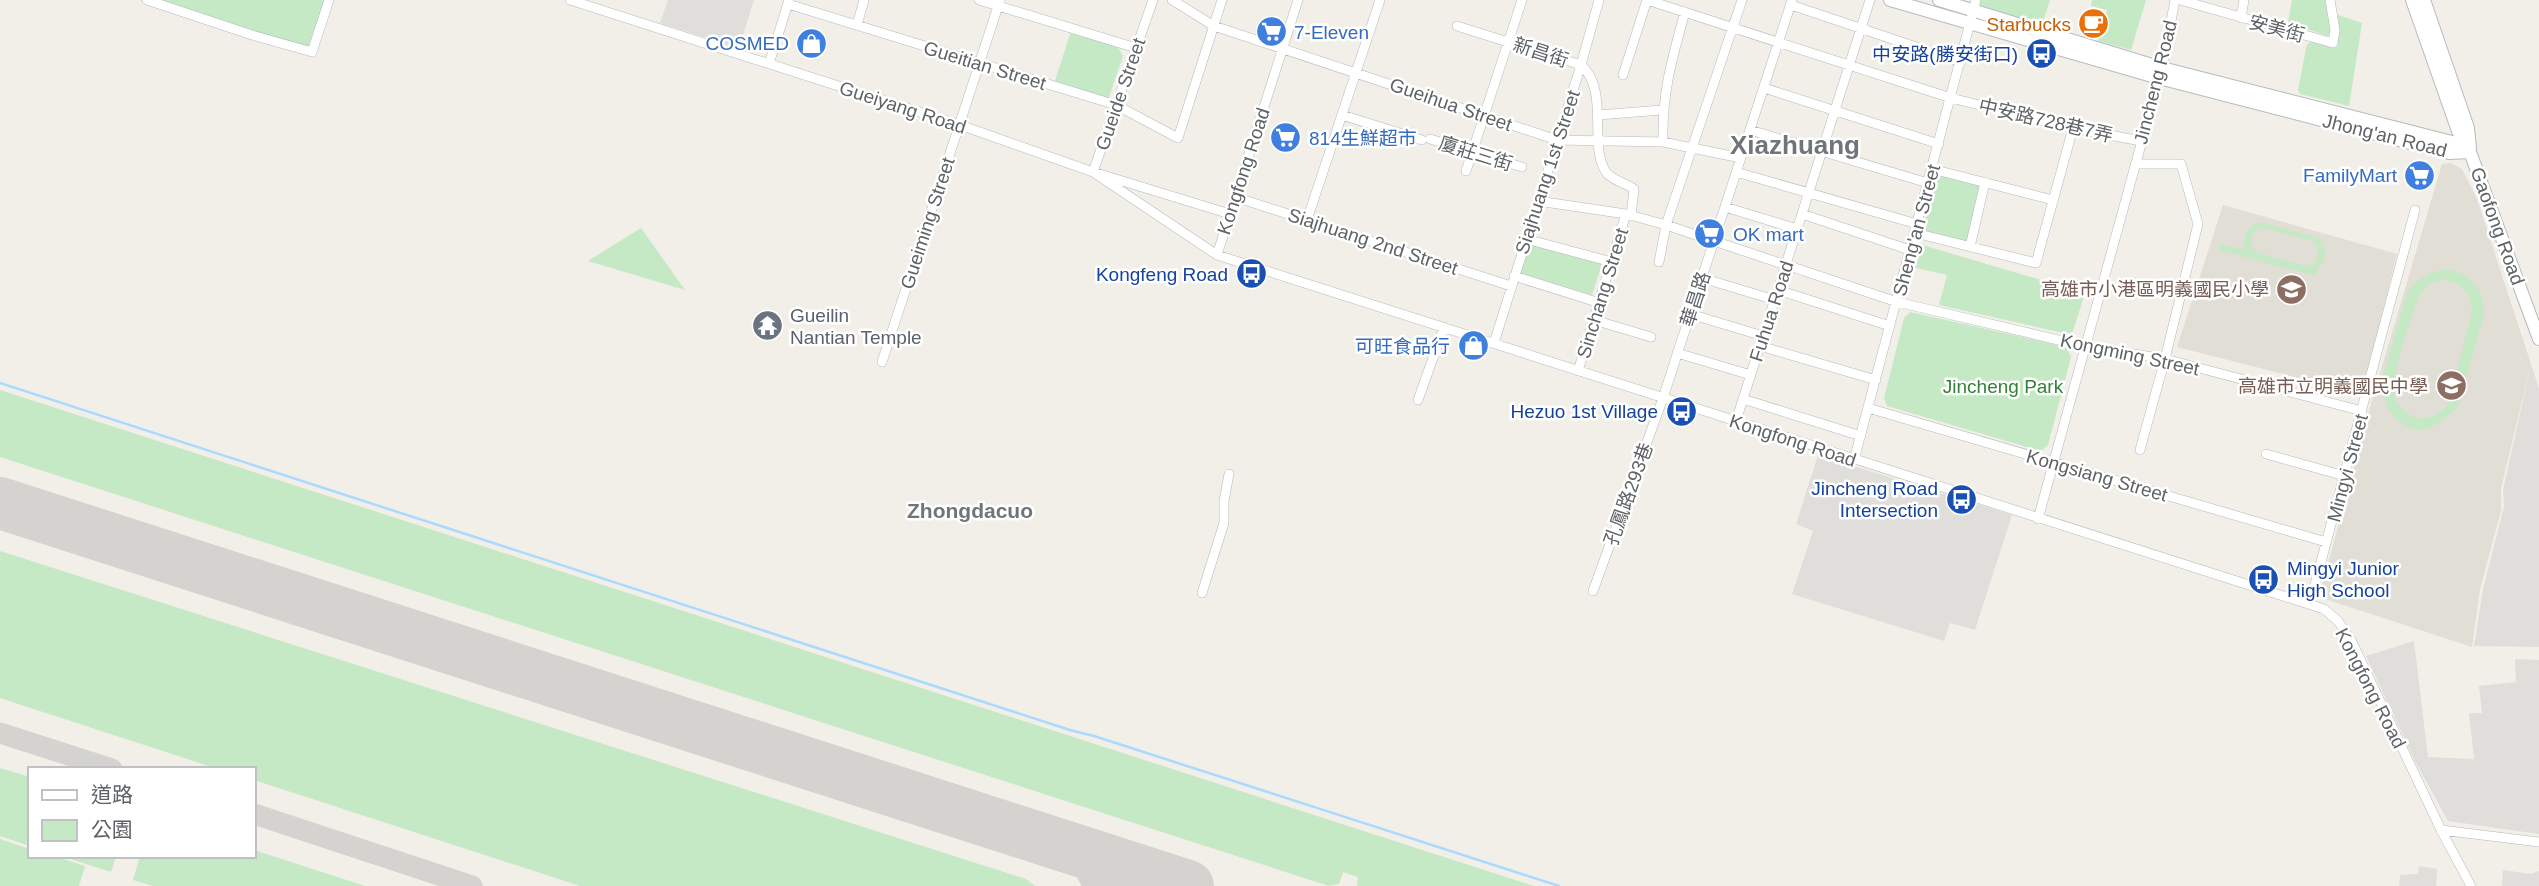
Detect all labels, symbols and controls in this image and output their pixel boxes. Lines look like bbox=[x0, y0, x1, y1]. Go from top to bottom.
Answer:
cafe icon: Starbucks bbox=[2077, 7, 2111, 41]
street label: 安美街 bbox=[2247, 11, 2307, 46]
place label: Starbucks bbox=[1987, 14, 2071, 35]
supermarket icon: 7-Eleven bbox=[1254, 15, 1288, 49]
street label: Jincheng Road bbox=[2130, 18, 2181, 146]
place label: 7-Eleven bbox=[1294, 22, 1369, 43]
shop icon: COSMED bbox=[795, 26, 829, 60]
place label: COSMED bbox=[706, 33, 789, 54]
street label: 新昌街 bbox=[1510, 34, 1571, 71]
street label: Gueide Street bbox=[1091, 35, 1150, 153]
street label: Gueitian Street bbox=[921, 37, 1049, 94]
bus stop icon: 中安路(勝安街口) bbox=[2024, 37, 2058, 71]
place label: 中安路(勝安街口) bbox=[1872, 44, 2018, 65]
street label: Gueihua Street bbox=[1387, 74, 1515, 135]
street label: Gueiyang Road bbox=[837, 77, 969, 138]
street label: Siajhuang 1st Street bbox=[1511, 87, 1584, 257]
street label: 中安路728巷7弄 bbox=[1977, 95, 2115, 146]
street label: Kongfong Road bbox=[1213, 105, 1274, 237]
street label: Jhong'an Road bbox=[2321, 110, 2449, 161]
supermarket icon: 814生鮮超市 bbox=[1269, 121, 1303, 155]
place label: 814生鮮超市 bbox=[1309, 128, 1417, 149]
district label: Xiazhuang bbox=[1730, 130, 1860, 160]
street label: 廈莊三街 bbox=[1436, 132, 1515, 175]
street label: Gueiming Street bbox=[896, 154, 959, 292]
supermarket icon: FamilyMart bbox=[2403, 158, 2437, 192]
street label: Sheng'an Street bbox=[1889, 161, 1944, 298]
place label: FamilyMart bbox=[2303, 165, 2398, 186]
street label: Gaofong Road bbox=[2467, 165, 2529, 288]
street label: Siajhuang 2nd Street bbox=[1285, 204, 1461, 279]
supermarket icon: OK mart bbox=[1693, 217, 1727, 251]
place label: OK mart bbox=[1733, 224, 1804, 245]
street label: Sinchang Street bbox=[1573, 225, 1632, 361]
bus stop icon: Kongfeng Road bbox=[1234, 257, 1268, 291]
street label: Fuhua Road bbox=[1745, 258, 1798, 364]
place label: Kongfeng Road bbox=[1096, 264, 1228, 285]
street label: 華昌路 bbox=[1677, 269, 1714, 330]
school or university icon: 高雄市小港區明義國民小學 bbox=[2275, 272, 2309, 306]
place label: 高雄市小港區明義國民小學 bbox=[2041, 279, 2269, 300]
place label: Gueilin Nantian Temple bbox=[790, 305, 922, 348]
temple icon: Gueilin Nantian Temple bbox=[750, 309, 784, 343]
shop icon: 可旺食品行 bbox=[1456, 329, 1490, 363]
street label: Kongming Street bbox=[2058, 330, 2202, 380]
place label: 可旺食品行 bbox=[1355, 336, 1450, 357]
school or university icon: 高雄市立明義國民中學 bbox=[2434, 369, 2468, 403]
park label: Jincheng Park bbox=[1943, 376, 2064, 397]
place label: 高雄市立明義國民中學 bbox=[2238, 376, 2428, 397]
bus stop icon: Hezuo 1st Village bbox=[1664, 394, 1698, 428]
place label: Hezuo 1st Village bbox=[1510, 401, 1658, 422]
street label: Kongfong Road bbox=[1727, 410, 1859, 471]
street label: Mingyi Street bbox=[2323, 411, 2372, 524]
street label: 孔鳳路293巷 bbox=[1600, 440, 1657, 548]
street label: Kongsiang Street bbox=[2024, 445, 2171, 506]
place label: Jincheng Road Intersection bbox=[1811, 478, 1938, 521]
bus stop icon: Jincheng Road Intersection bbox=[1944, 482, 1978, 516]
district label: Zhongdacuo bbox=[907, 499, 1033, 522]
place label: Mingyi Junior High School bbox=[2287, 558, 2400, 601]
bus stop icon: Mingyi Junior High School bbox=[2247, 562, 2281, 596]
street label: Kongfong Road bbox=[2331, 625, 2410, 752]
legend bbox=[28, 767, 256, 858]
text: 道路 bbox=[91, 783, 133, 806]
text: 公園 bbox=[91, 818, 133, 841]

